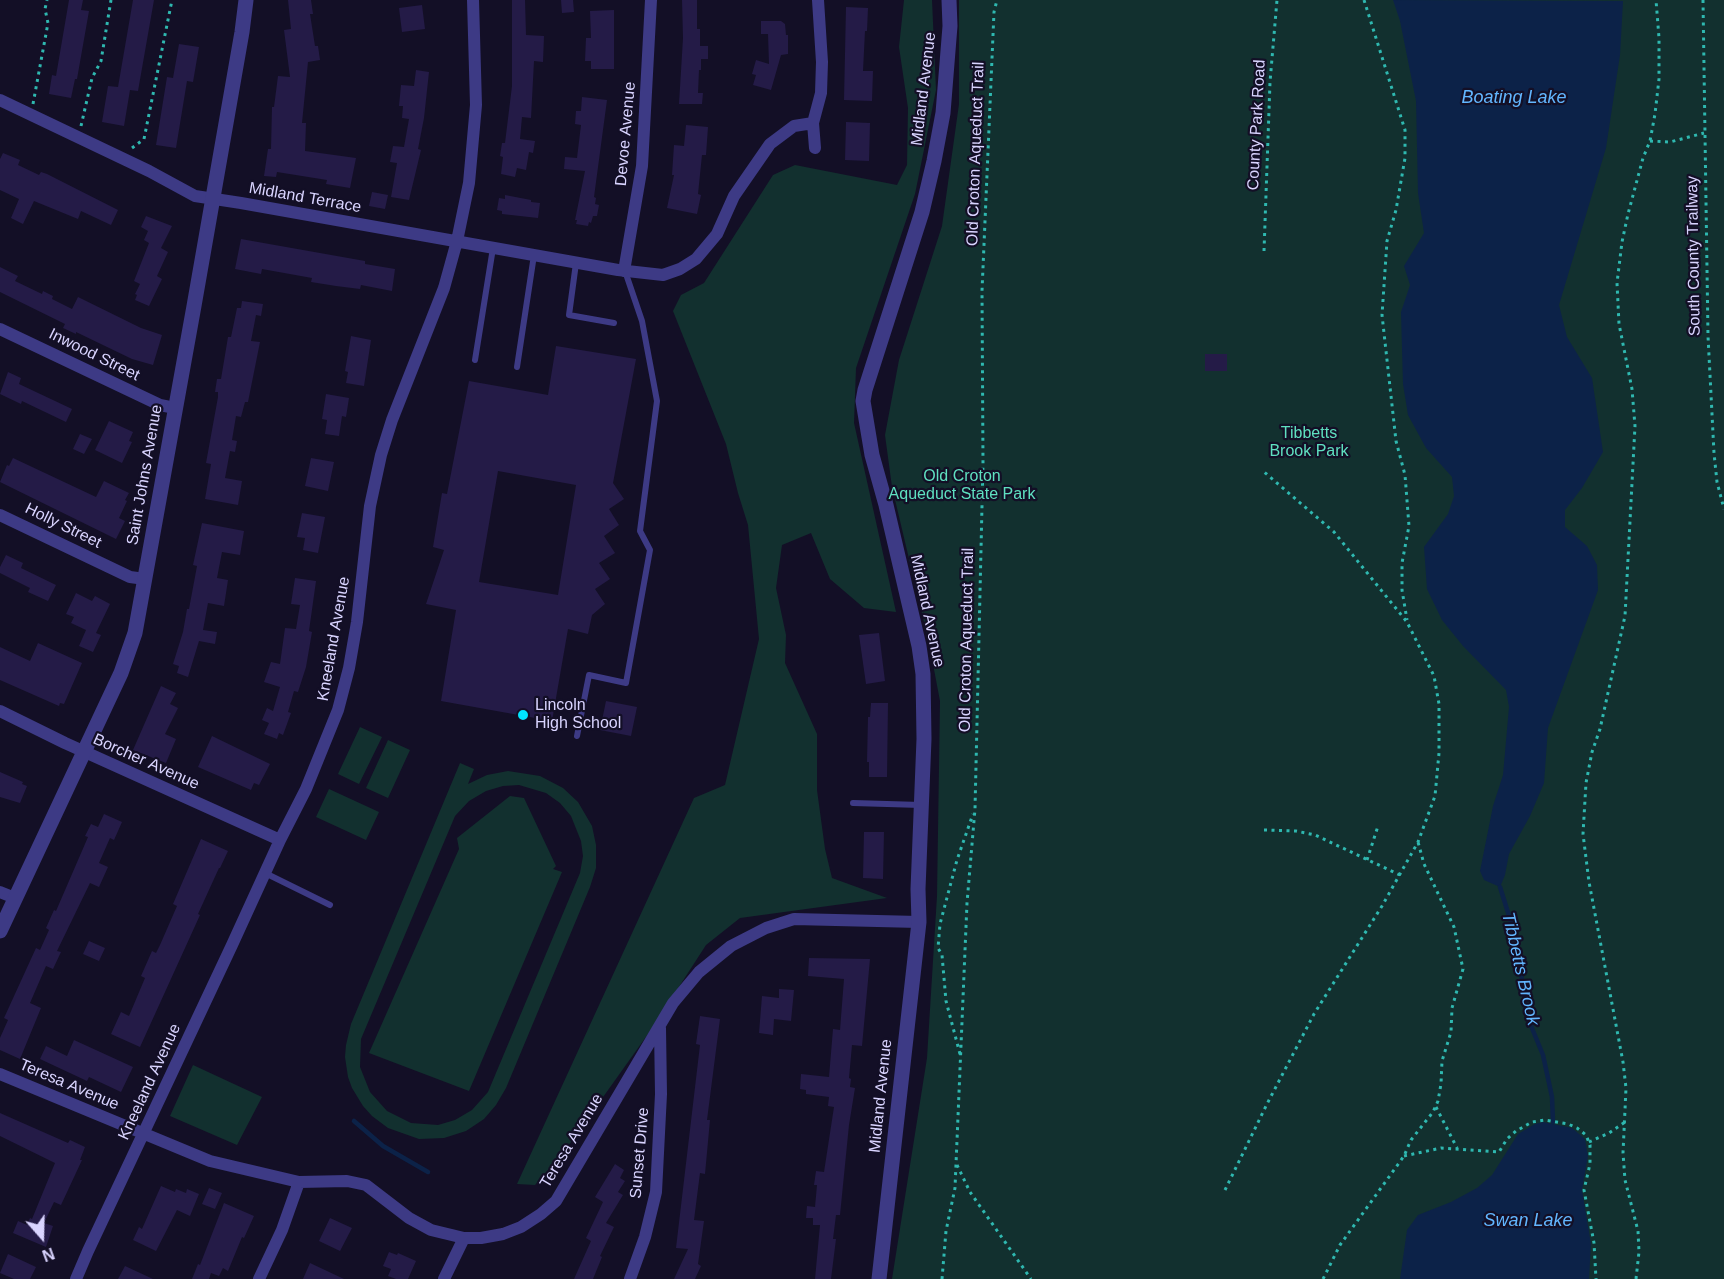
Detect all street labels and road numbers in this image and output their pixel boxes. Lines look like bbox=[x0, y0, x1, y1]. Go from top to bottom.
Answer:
street label: Midland Avenue bbox=[907, 31, 941, 147]
street label: County Park Road bbox=[1244, 59, 1270, 191]
street label: Old Croton Aqueduct Trail bbox=[963, 62, 989, 246]
street label: Devoe Avenue bbox=[612, 81, 640, 187]
street label: South County Trailway bbox=[1683, 176, 1705, 336]
street label: Midland Terrace bbox=[247, 179, 363, 217]
street label: Inwood Street bbox=[45, 325, 143, 385]
street label: Saint Johns Avenue bbox=[123, 403, 167, 547]
street label: Holly Street bbox=[22, 499, 104, 553]
street label: Old Croton Aqueduct Trail bbox=[956, 548, 978, 732]
street label: Midland Avenue bbox=[906, 553, 948, 669]
street label: Kneeland Avenue bbox=[314, 575, 354, 703]
street label: Borcher Avenue bbox=[90, 730, 202, 794]
street label: Kneeland Avenue bbox=[115, 1021, 185, 1143]
street label: Midland Avenue bbox=[865, 1038, 897, 1154]
street label: Teresa Avenue bbox=[16, 1055, 122, 1115]
street label: Teresa Avenue bbox=[536, 1090, 608, 1192]
street label: Sunset Drive bbox=[626, 1107, 654, 1199]

